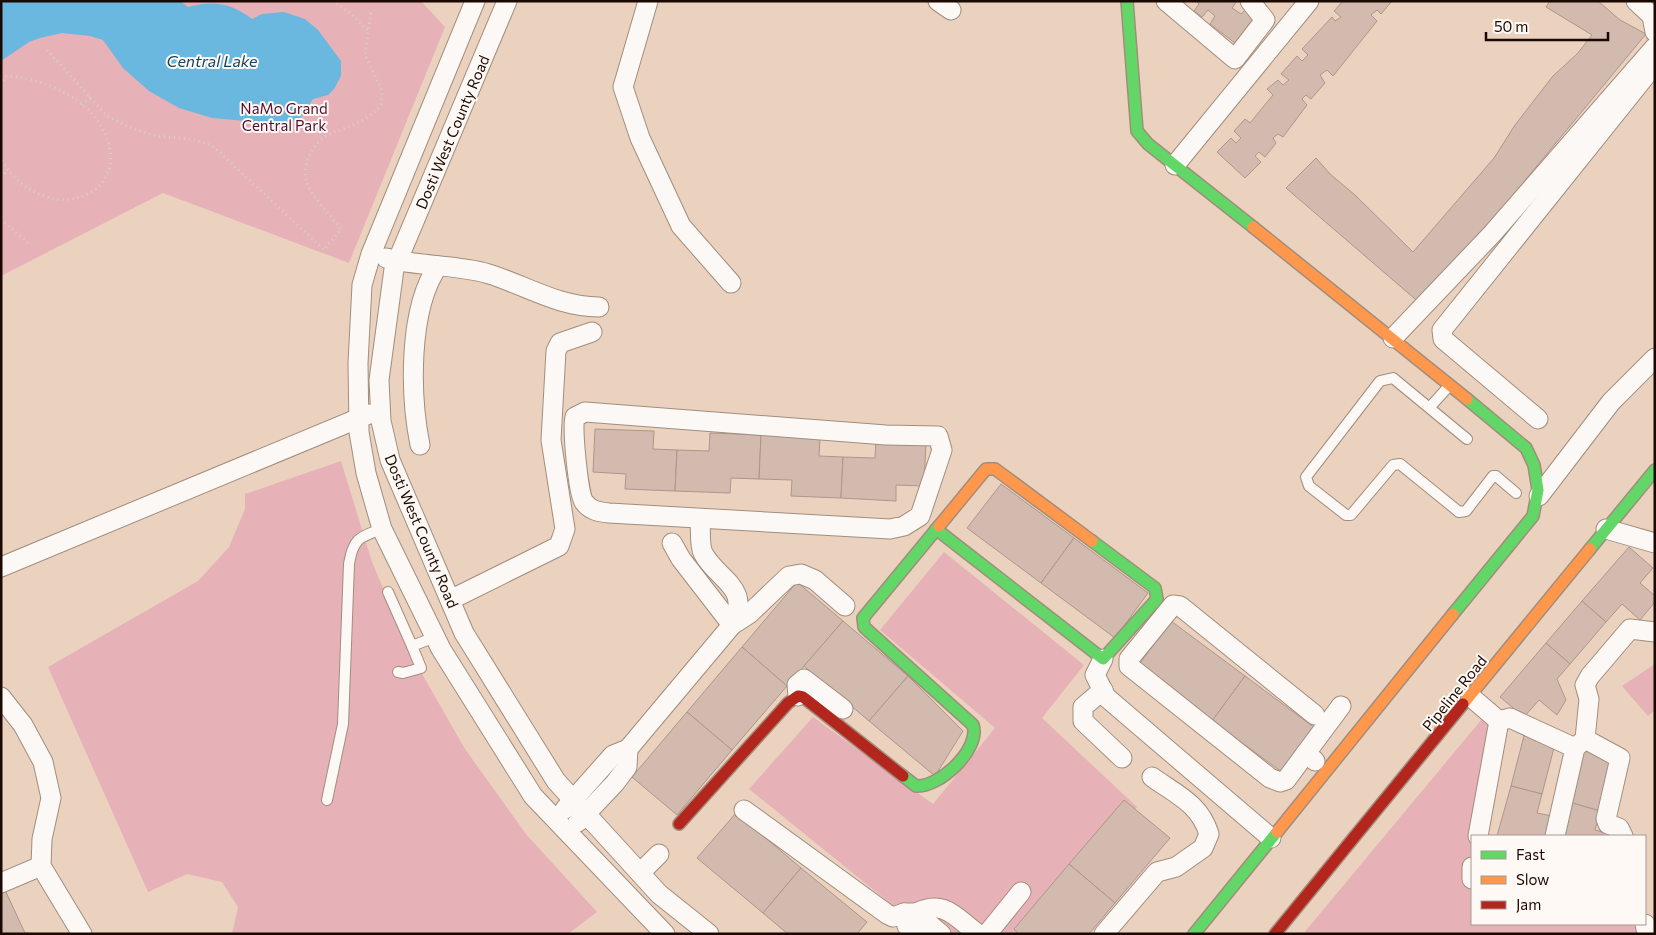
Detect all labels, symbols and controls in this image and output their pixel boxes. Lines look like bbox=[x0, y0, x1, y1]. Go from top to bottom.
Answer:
scale bar bbox=[1486, 10, 1608, 42]
text: 50 m bbox=[1494, 17, 1528, 35]
water label: Central Lake bbox=[166, 51, 258, 70]
street label: Dosti West County Road bbox=[411, 52, 493, 212]
park label: NaMo Grand Central Park bbox=[240, 99, 328, 134]
street label: Dosti West County Road bbox=[381, 451, 463, 611]
street label: Pipeline Road bbox=[1418, 652, 1490, 734]
legend bbox=[1471, 835, 1646, 925]
text: Fast bbox=[1516, 845, 1545, 863]
text: Slow bbox=[1516, 870, 1549, 888]
text: Jam bbox=[1516, 895, 1541, 913]

